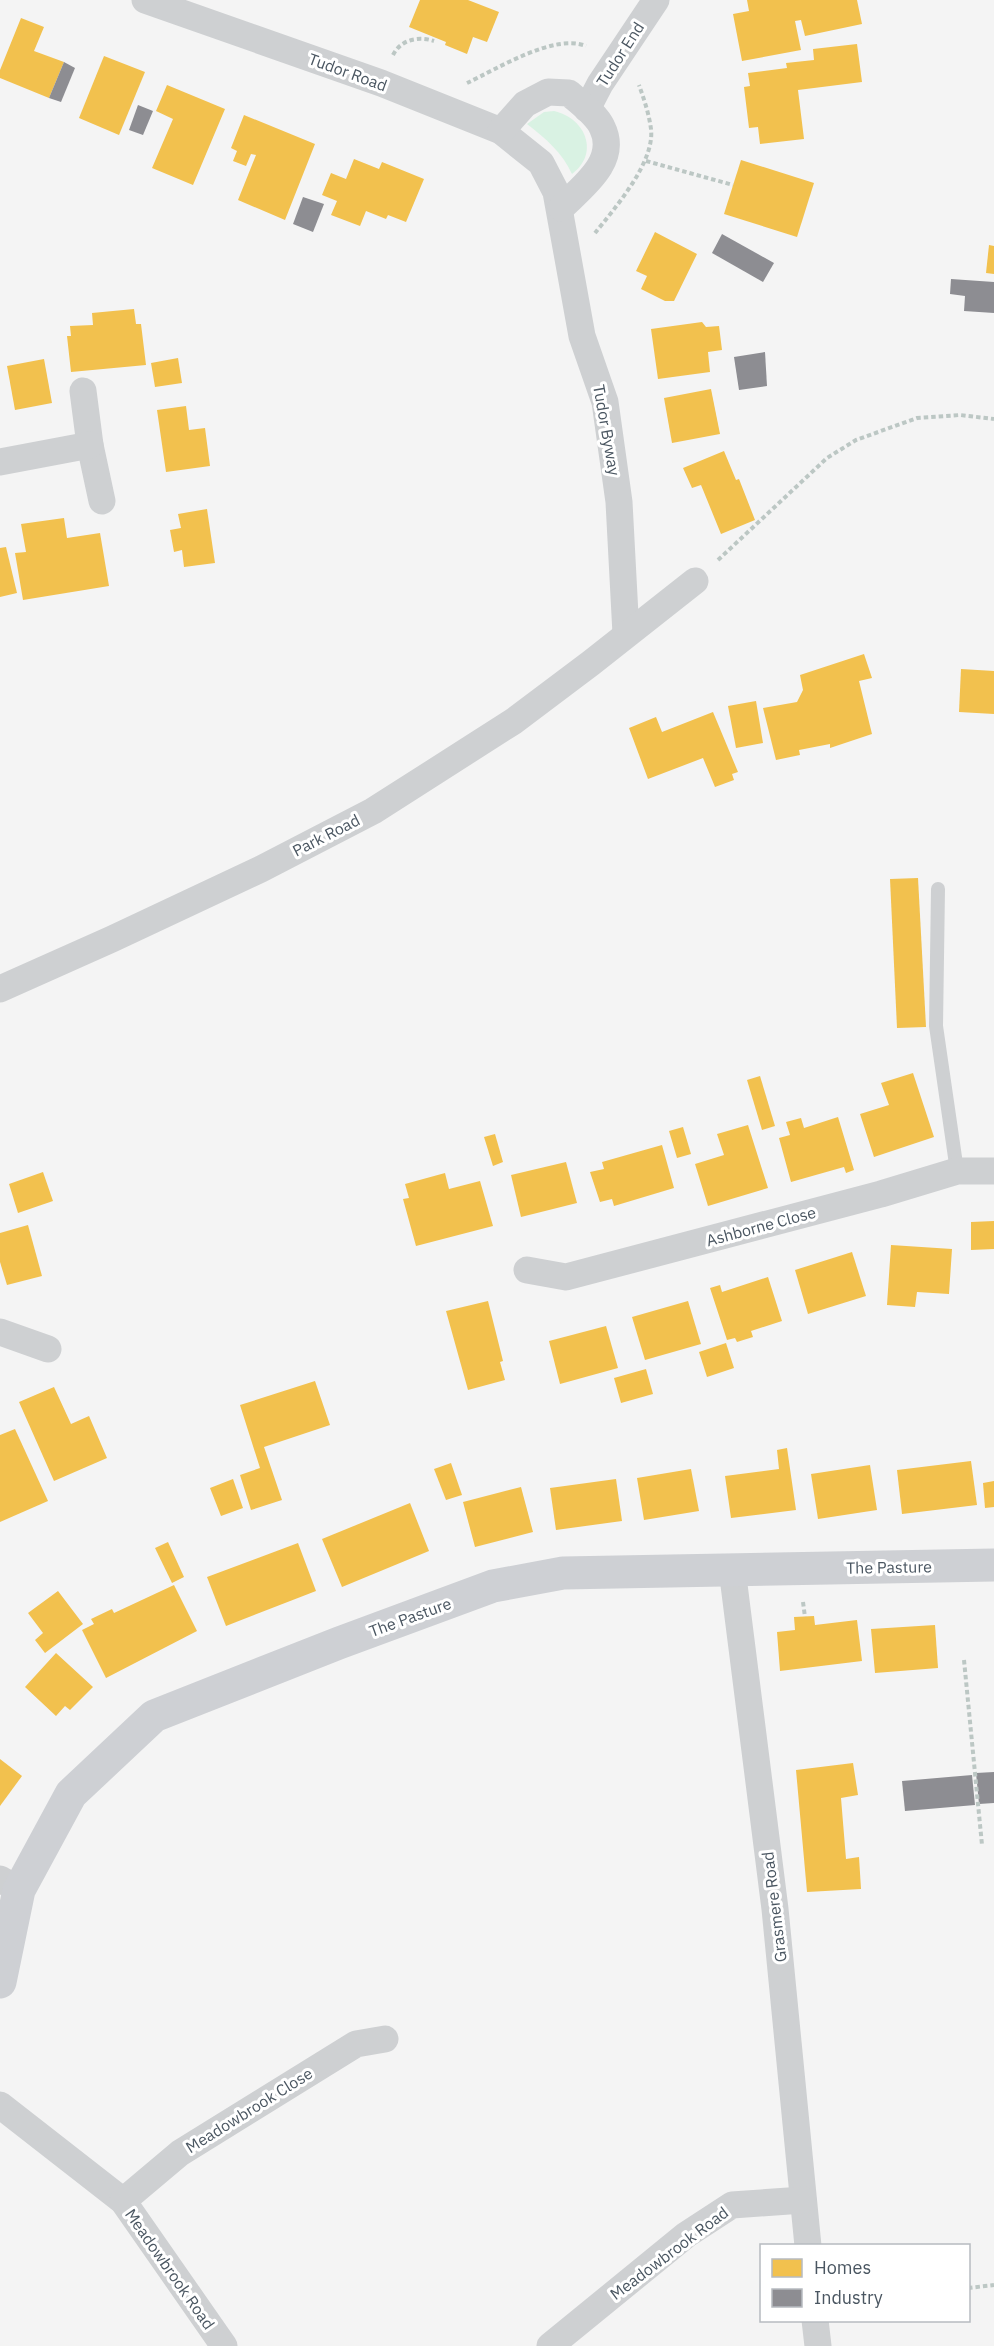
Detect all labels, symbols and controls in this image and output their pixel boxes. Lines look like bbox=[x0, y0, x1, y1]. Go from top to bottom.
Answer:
street label: Tudor End bbox=[592, 18, 648, 90]
street label: Tudor Road bbox=[306, 49, 390, 95]
street label: Tudor Byway bbox=[589, 383, 625, 477]
street label: Park Road bbox=[289, 810, 363, 860]
street label: Ashborne Close bbox=[704, 1202, 818, 1250]
street label: The Pasture bbox=[846, 1556, 932, 1578]
street label: The Pasture bbox=[366, 1593, 454, 1641]
street label: Grasmere Road bbox=[757, 1851, 791, 1963]
street label: Meadowbrook Close bbox=[182, 2063, 316, 2157]
street label: Meadowbrook Road bbox=[606, 2202, 732, 2304]
street label: Meadowbrook Road bbox=[121, 2205, 219, 2333]
legend bbox=[760, 2244, 970, 2322]
text: Homes bbox=[814, 2256, 871, 2279]
text: Industry bbox=[814, 2286, 883, 2309]

